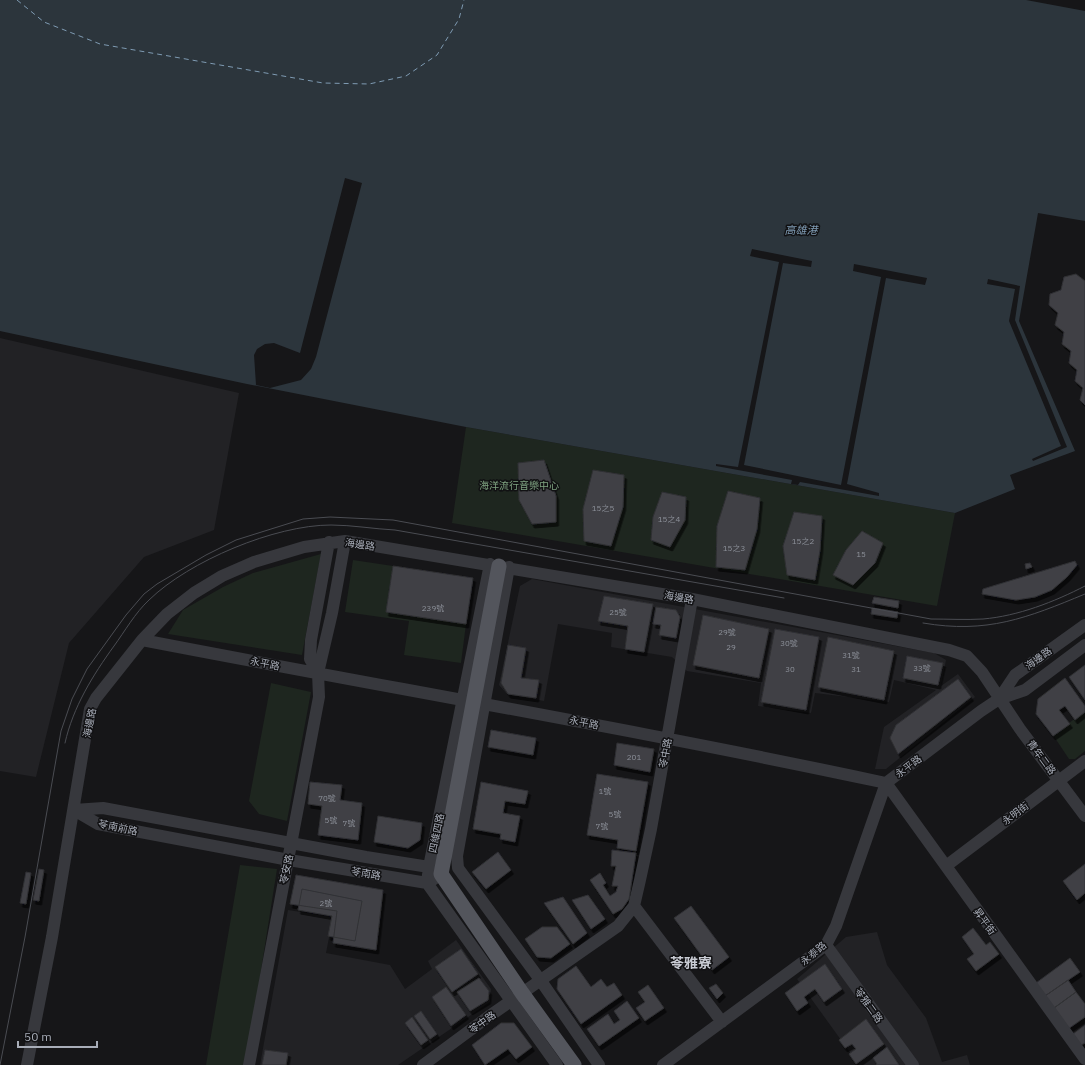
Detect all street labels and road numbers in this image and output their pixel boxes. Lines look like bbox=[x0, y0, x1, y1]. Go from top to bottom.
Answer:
street label: 海邊路 bbox=[344, 536, 376, 553]
street label: 海邊路 bbox=[663, 588, 695, 606]
street label: 海邊路 bbox=[1022, 644, 1054, 672]
street label: 永平路 bbox=[249, 654, 281, 673]
street label: 海邊路 bbox=[80, 707, 99, 739]
street label: 永平路 bbox=[568, 713, 600, 732]
street label: 苓中路 bbox=[656, 737, 674, 769]
street label: 青年二路 bbox=[1024, 737, 1059, 777]
street label: 永平路 bbox=[892, 752, 924, 781]
street label: 永明街 bbox=[999, 799, 1031, 828]
street label: 四維四路 bbox=[426, 812, 447, 854]
street label: 苓南前路 bbox=[97, 817, 139, 838]
street label: 苓安路 bbox=[277, 853, 296, 885]
street label: 苓南路 bbox=[350, 864, 382, 882]
street label: 昇平街 bbox=[971, 905, 999, 937]
street label: 永泰路 bbox=[798, 939, 829, 968]
street label: 苓雅二路 bbox=[852, 985, 886, 1025]
street label: 苓中路 bbox=[466, 1008, 498, 1036]

